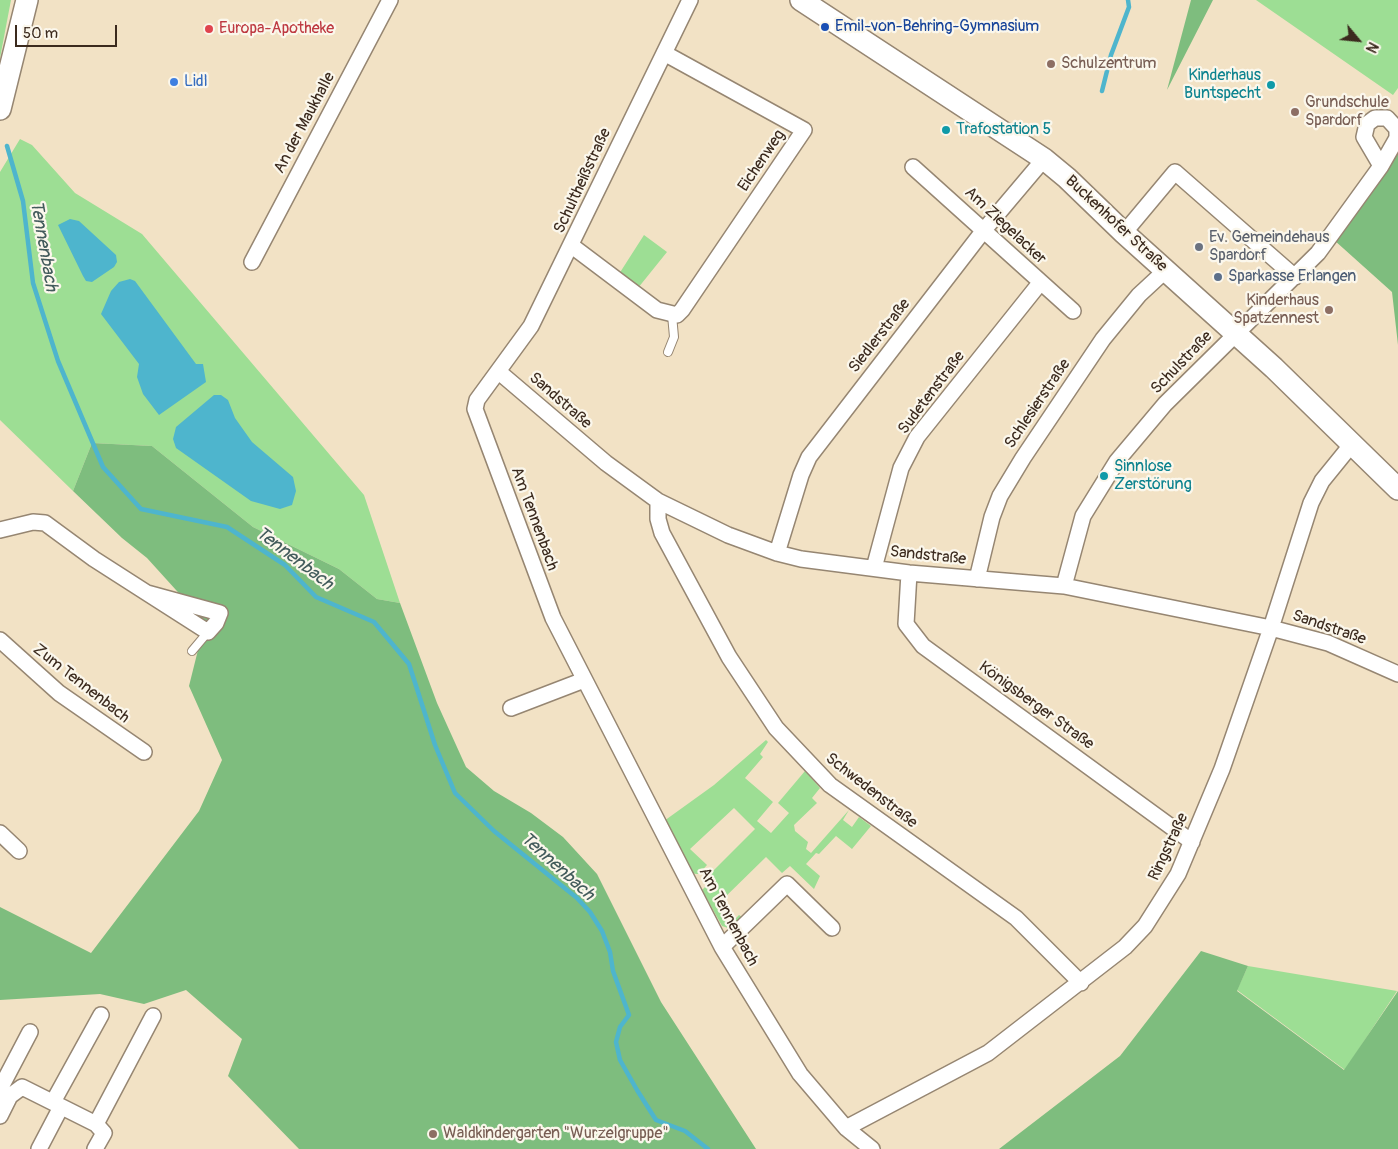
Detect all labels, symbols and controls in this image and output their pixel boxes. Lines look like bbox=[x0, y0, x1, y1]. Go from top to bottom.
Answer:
scale bar bbox=[18, 15, 120, 47]
north arrow bbox=[1333, 15, 1383, 65]
place label: Emil-von-Behring-Gymnasium bbox=[835, 17, 1039, 37]
place label: Europa-Apotheke bbox=[219, 19, 334, 39]
marker: Emil-von-Behring-Gymnasium bbox=[819, 21, 831, 33]
marker: Europa-Apotheke bbox=[203, 23, 215, 35]
text: 50 m bbox=[23, 24, 58, 43]
text: N bbox=[1362, 39, 1381, 55]
place label: Schulzentrum bbox=[1061, 54, 1157, 74]
marker: Schulzentrum bbox=[1045, 58, 1057, 70]
place label: Kinderhaus Buntspecht bbox=[1184, 66, 1261, 104]
street label: An der Maukhalle bbox=[270, 69, 340, 177]
place label: Lidl bbox=[184, 72, 208, 92]
marker: Lidl bbox=[168, 76, 180, 88]
marker: Kinderhaus Buntspecht bbox=[1265, 79, 1277, 91]
place label: Grundschule Spardorf bbox=[1305, 93, 1389, 131]
marker: Grundschule Spardorf bbox=[1289, 106, 1301, 118]
place label: Trafostation 5 bbox=[956, 120, 1051, 140]
marker: Trafostation 5 bbox=[940, 124, 952, 136]
street label: Schultheißstraße bbox=[550, 125, 616, 237]
street label: Eichenweg bbox=[734, 127, 790, 195]
street label: Buckenhofer Straße bbox=[1061, 172, 1171, 276]
street label: Am Ziegelacker bbox=[960, 183, 1050, 269]
water label: Tennenbach bbox=[24, 199, 62, 293]
place label: Ev. Gemeindehaus Spardorf bbox=[1209, 228, 1329, 266]
marker: Ev. Gemeindehaus Spardorf bbox=[1193, 241, 1205, 253]
place label: Sparkasse Erlangen bbox=[1228, 267, 1356, 287]
marker: Sparkasse Erlangen bbox=[1212, 271, 1224, 283]
place label: Kinderhaus Spatzennest bbox=[1233, 291, 1319, 329]
street label: Siedlerstraße bbox=[845, 295, 915, 377]
marker: Kinderhaus Spatzennest bbox=[1323, 304, 1335, 316]
street label: Schulstraße bbox=[1147, 327, 1217, 399]
street label: Sudetenstraße bbox=[894, 348, 970, 438]
street label: Schlesierstraße bbox=[1001, 356, 1075, 452]
street label: Sandstraße bbox=[525, 369, 595, 433]
place label: Sinnlose Zerstörung bbox=[1114, 457, 1192, 495]
street label: Am Tennenbach bbox=[506, 465, 562, 573]
marker: Sinnlose Zerstörung bbox=[1098, 470, 1110, 482]
water label: Tennenbach bbox=[251, 523, 337, 595]
street label: Sandstraße bbox=[889, 542, 967, 570]
street label: Sandstraße bbox=[1290, 606, 1368, 650]
street label: Zum Tennenbach bbox=[29, 640, 133, 728]
street label: Königsberger Straße bbox=[975, 658, 1097, 754]
street label: Schwedenstraße bbox=[821, 749, 921, 833]
street label: Ringstraße bbox=[1145, 810, 1193, 884]
water label: Tennenbach bbox=[516, 828, 598, 906]
street label: Am Tennenbach bbox=[694, 864, 762, 970]
place label: Waldkindergarten "Wurzelgruppe" bbox=[443, 1124, 669, 1144]
marker: Waldkindergarten "Wurzelgruppe" bbox=[427, 1128, 439, 1140]

